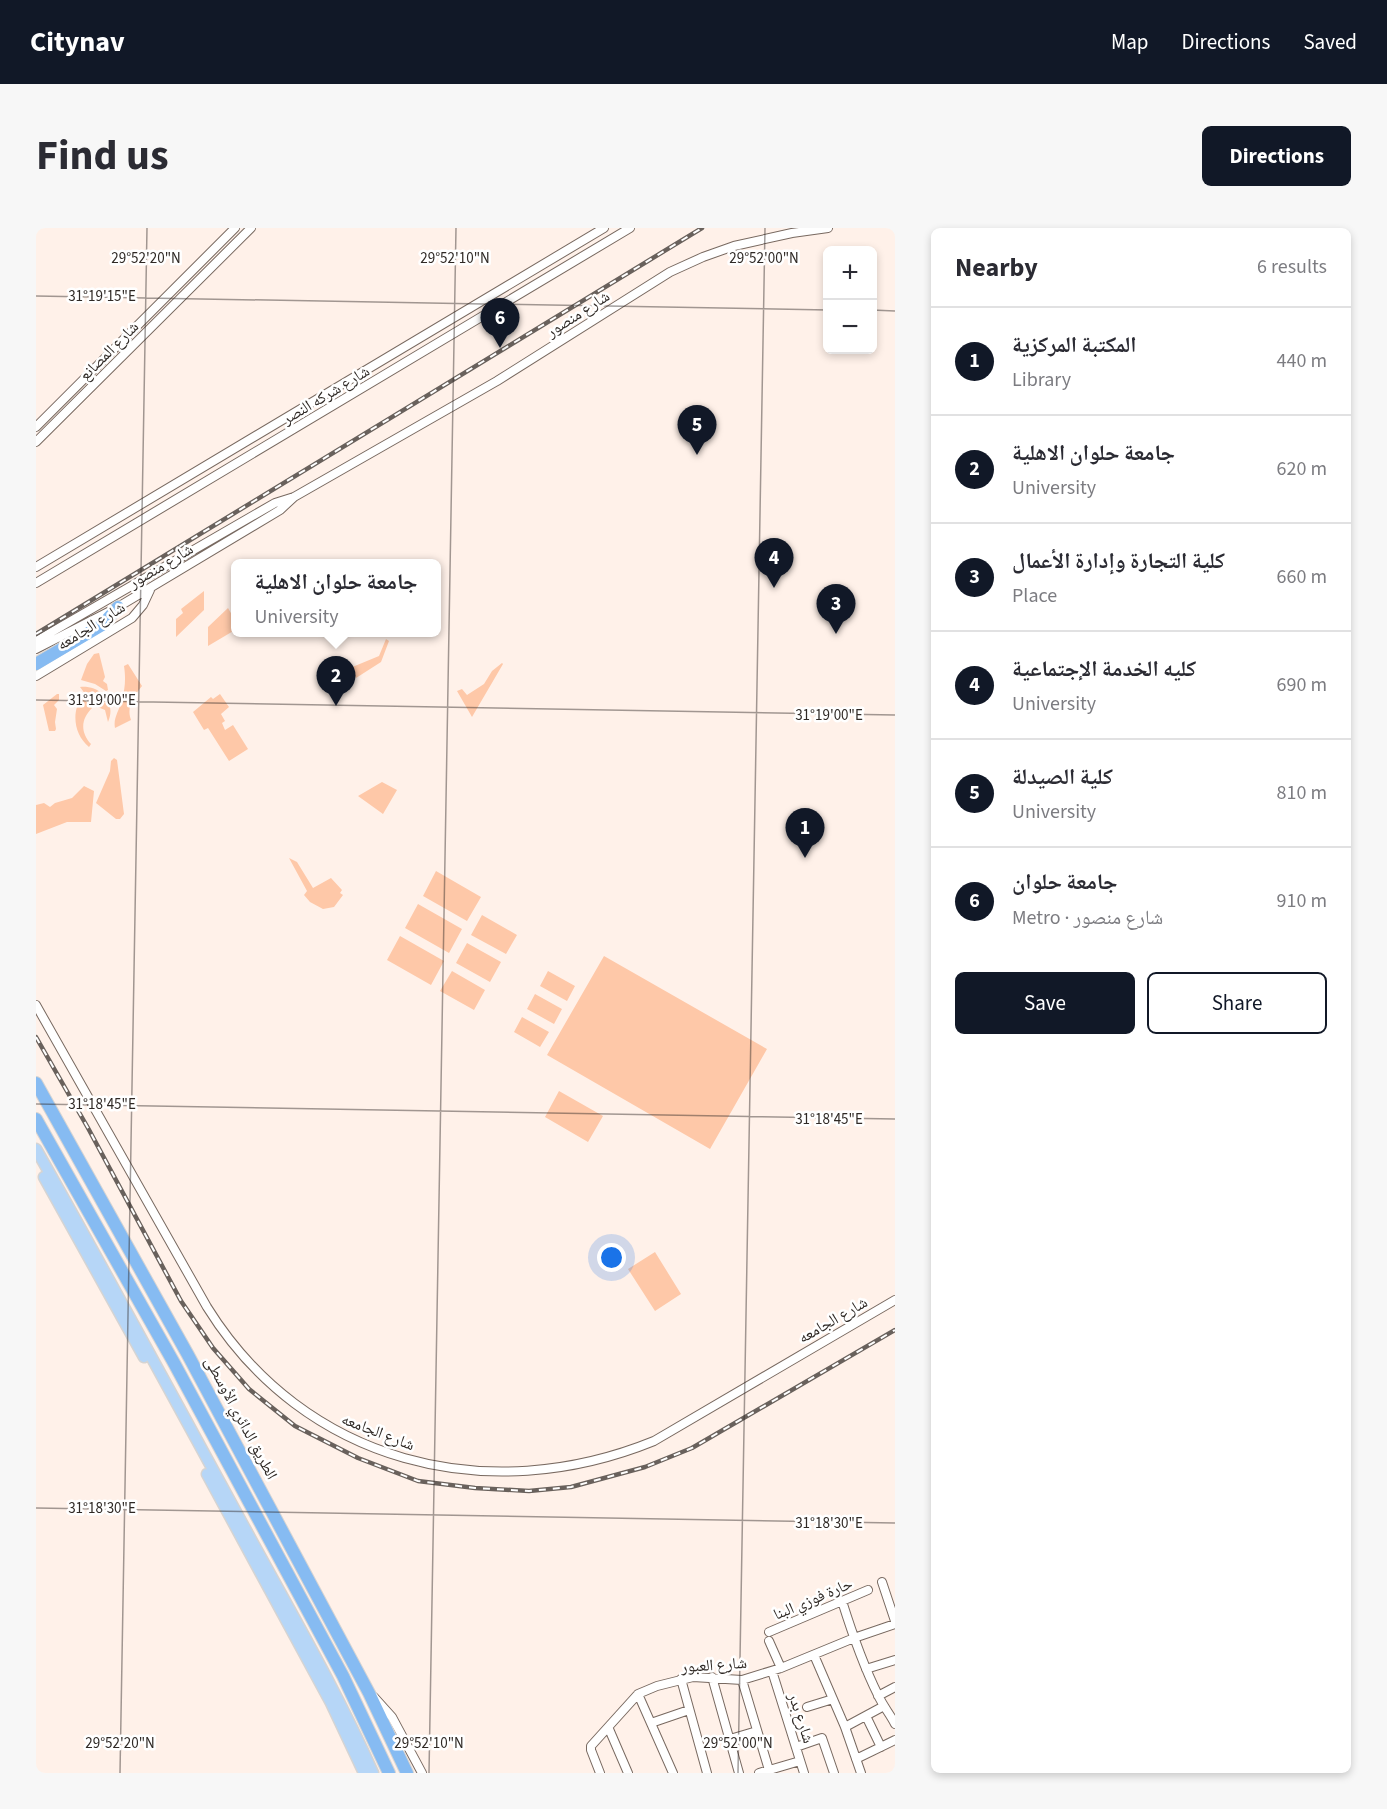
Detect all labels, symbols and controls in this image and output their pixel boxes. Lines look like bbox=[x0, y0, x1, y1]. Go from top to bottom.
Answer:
text: Citynav bbox=[30, 22, 125, 62]
text: Map bbox=[1111, 27, 1149, 57]
text: Directions bbox=[1182, 27, 1270, 57]
text: Saved bbox=[1303, 27, 1357, 57]
text: Find us bbox=[36, 126, 169, 186]
button: Directions bbox=[1202, 126, 1351, 186]
map controls bbox=[823, 246, 877, 354]
button: + bbox=[823, 246, 877, 300]
text: 29°52'20"N bbox=[111, 248, 181, 269]
text: 29°52'10"N bbox=[420, 248, 490, 269]
text: 29°52'00"N bbox=[729, 248, 799, 269]
text: Nearby bbox=[955, 249, 1038, 286]
text: 6 results bbox=[1257, 253, 1327, 281]
street label: شارع منصور bbox=[541, 285, 614, 343]
text: 31°19'15"E bbox=[68, 286, 136, 307]
pin: 6 bbox=[480, 298, 520, 348]
button: − bbox=[823, 300, 877, 354]
street label: شارع المصانع bbox=[74, 316, 144, 386]
text: المكتبة المركزية bbox=[1012, 329, 1136, 361]
text: 1 bbox=[969, 347, 980, 375]
text: 440 m bbox=[1277, 347, 1327, 375]
street label: شارع شركه النصر bbox=[277, 360, 374, 430]
text: Library bbox=[1012, 366, 1071, 394]
pin: 5 bbox=[678, 406, 716, 455]
text: جامعة حلوان الاهلية bbox=[1012, 437, 1175, 469]
text: 2 bbox=[969, 455, 980, 483]
text: 620 m bbox=[1277, 455, 1327, 483]
text: University bbox=[1012, 474, 1096, 502]
street label: شارع منصور bbox=[124, 538, 197, 594]
pin: 4 bbox=[754, 538, 794, 588]
text: كلية التجارة وإدارة الأعمال bbox=[1012, 545, 1225, 577]
popup bbox=[231, 559, 441, 637]
text: 3 bbox=[969, 563, 980, 591]
text: 660 m bbox=[1277, 563, 1327, 591]
text: جامعة حلوان الاهلية bbox=[254, 566, 418, 598]
text: Place bbox=[1012, 582, 1057, 610]
pin: 3 bbox=[816, 584, 856, 634]
street label: شارع الجامعه bbox=[53, 596, 129, 656]
text: University bbox=[254, 603, 339, 631]
text: كليه الخدمة الإجتماعية bbox=[1012, 653, 1196, 685]
pin: 2 bbox=[316, 656, 356, 706]
text: 4 bbox=[969, 671, 980, 699]
text: 690 m bbox=[1277, 671, 1327, 699]
text: 31°19'00"E bbox=[68, 690, 136, 711]
text: University bbox=[1012, 690, 1096, 718]
text: 31°19'00"E bbox=[795, 705, 863, 726]
text: كلية الصيدلة bbox=[1012, 761, 1113, 793]
text: 5 bbox=[969, 779, 980, 807]
text: 810 m bbox=[1277, 779, 1327, 807]
text: University bbox=[1012, 798, 1096, 826]
pin: 1 bbox=[786, 808, 824, 858]
text: جامعة حلوان bbox=[1012, 866, 1117, 898]
text: 6 bbox=[969, 887, 980, 915]
text: 910 m bbox=[1277, 887, 1327, 915]
text: Metro · شارع منصور bbox=[1012, 904, 1163, 932]
button: Save bbox=[955, 972, 1135, 1034]
button: Share bbox=[1147, 972, 1327, 1034]
text: 31°18'45"E bbox=[68, 1094, 136, 1115]
text: 31°18'45"E bbox=[795, 1109, 863, 1130]
your location bbox=[597, 1243, 626, 1272]
street label: شارع الجامعه bbox=[794, 1291, 872, 1349]
street label: الطريق الدائري الأوسطى bbox=[198, 1353, 283, 1484]
street label: شارع الجامعه bbox=[338, 1408, 418, 1456]
text: 31°18'30"E bbox=[68, 1498, 136, 1519]
text: 31°18'30"E bbox=[795, 1513, 863, 1534]
street label: حارة فوزي البنا bbox=[770, 1572, 856, 1627]
street label: شارع العبور bbox=[679, 1652, 748, 1678]
street label: شارع بدر bbox=[782, 1689, 819, 1746]
text: 29°52'20"N bbox=[85, 1733, 155, 1754]
text: 29°52'10"N bbox=[394, 1733, 464, 1754]
text: 29°52'00"N bbox=[703, 1733, 773, 1754]

